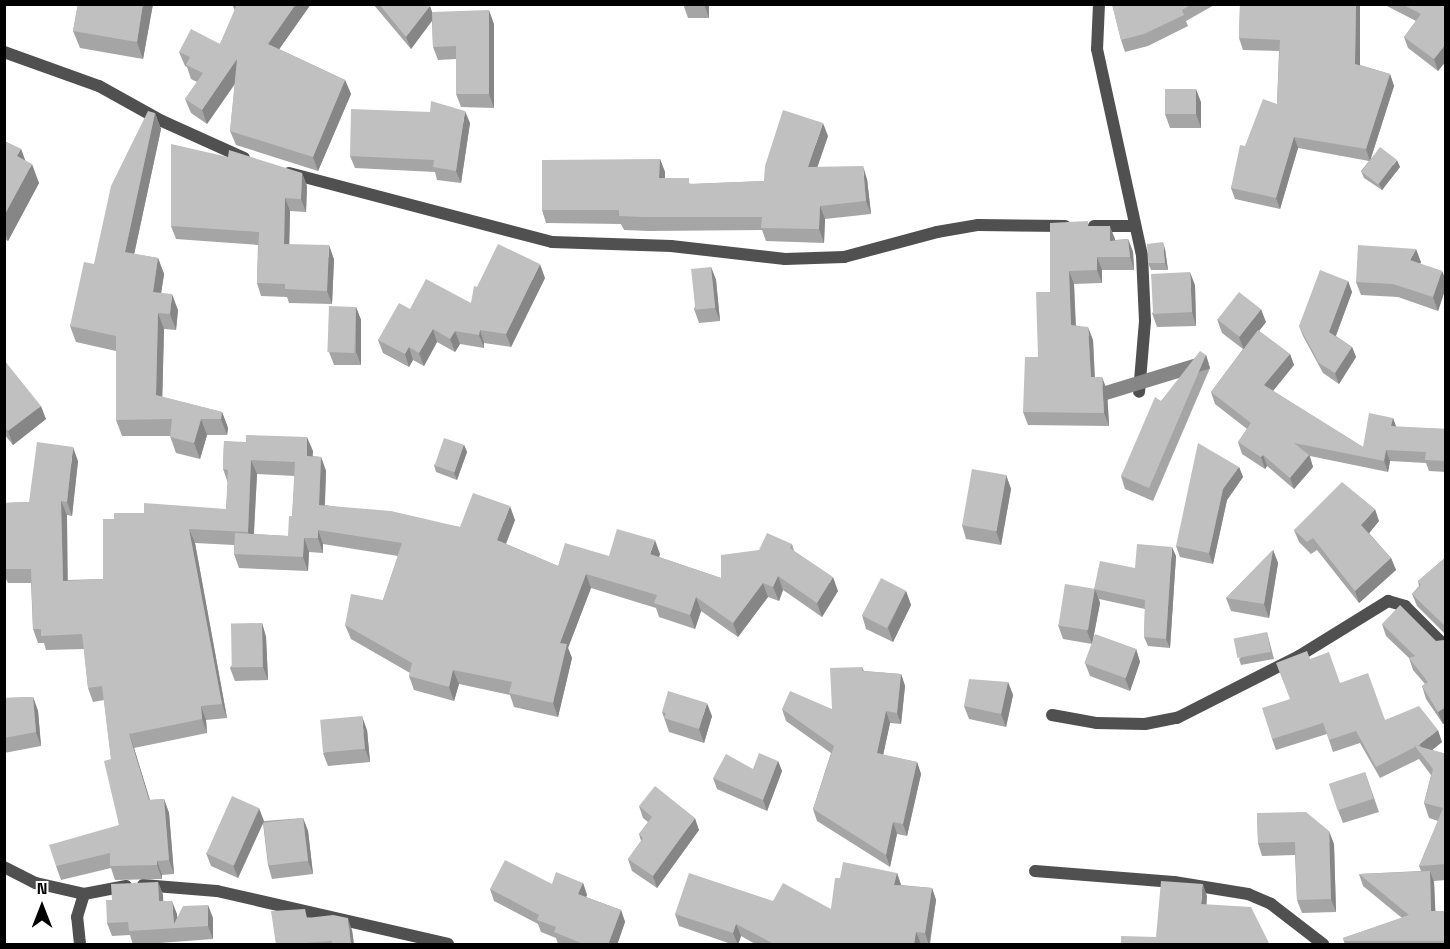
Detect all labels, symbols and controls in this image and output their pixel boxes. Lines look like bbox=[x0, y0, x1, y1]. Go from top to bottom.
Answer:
north arrow bbox=[12, 877, 72, 937]
text: N bbox=[37, 878, 47, 899]

